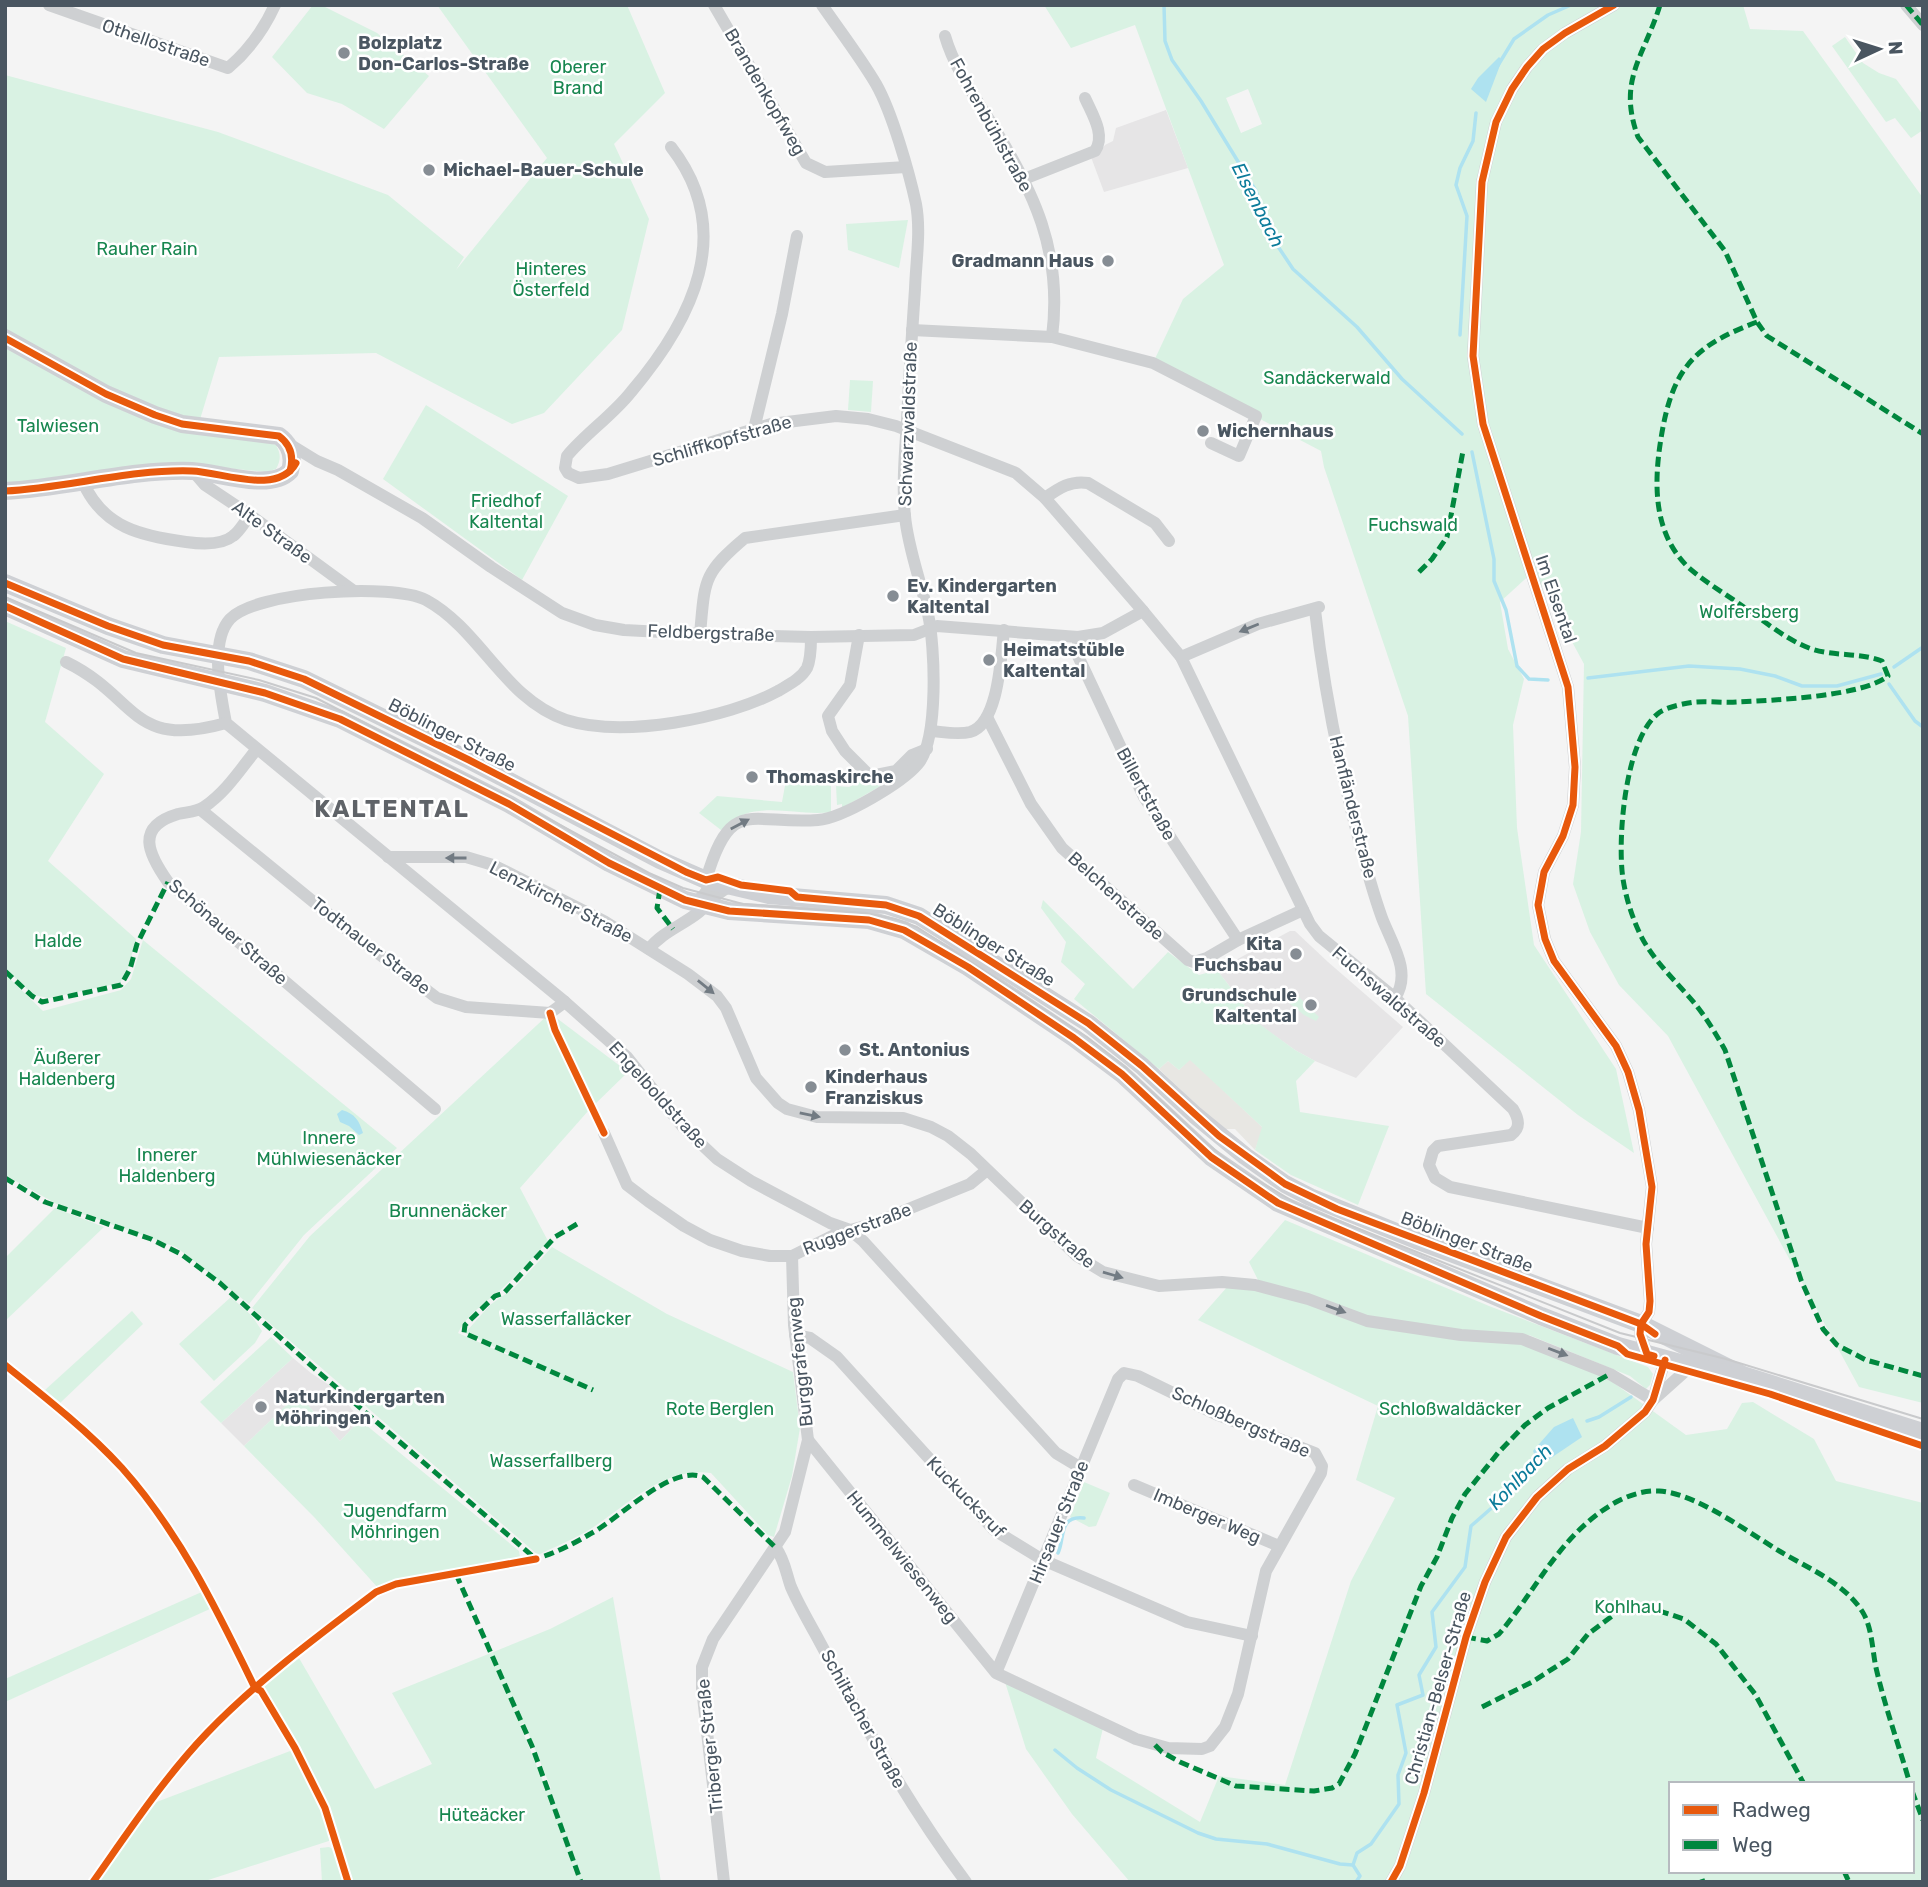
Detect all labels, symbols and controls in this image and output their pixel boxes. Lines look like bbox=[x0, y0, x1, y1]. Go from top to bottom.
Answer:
street label: Othellostraße bbox=[99, 14, 213, 72]
north arrow bbox=[1844, 14, 1914, 84]
street label: Brandenkopfweg bbox=[720, 25, 810, 159]
place label: Bolzplatz Don-Carlos-Straße bbox=[358, 32, 529, 75]
text: N bbox=[1884, 40, 1907, 55]
marker: Bolzplatz Don-Carlos-Straße bbox=[336, 45, 352, 61]
street label: Fohrenbühlstraße bbox=[945, 54, 1037, 196]
park label: Oberer Brand bbox=[550, 56, 606, 99]
place label: Michael-Bauer-Schule bbox=[443, 159, 644, 181]
water label: Elsenbach bbox=[1227, 159, 1289, 251]
marker: Michael-Bauer-Schule bbox=[421, 162, 437, 178]
park label: Rauher Rain bbox=[96, 238, 198, 260]
place label: Gradmann Haus bbox=[951, 250, 1094, 272]
marker: Gradmann Haus bbox=[1100, 253, 1116, 269]
park label: Hinteres Österfeld bbox=[512, 258, 590, 301]
street label: Schwarzwaldstraße bbox=[894, 341, 922, 507]
park label: Sandäckerwald bbox=[1263, 367, 1391, 389]
street label: Schliffkopfstraße bbox=[650, 411, 794, 471]
park label: Talwiesen bbox=[17, 415, 99, 437]
place label: Wichernhaus bbox=[1217, 420, 1334, 442]
marker: Wichernhaus bbox=[1195, 423, 1211, 439]
park label: Friedhof Kaltental bbox=[469, 490, 543, 533]
street label: Alte Straße bbox=[228, 496, 316, 568]
park label: Fuchswald bbox=[1368, 514, 1458, 536]
street label: Im Elsental bbox=[1531, 552, 1581, 646]
place label: Ev. Kindergarten Kaltental bbox=[907, 575, 1057, 618]
marker: Ev. Kindergarten Kaltental bbox=[885, 588, 901, 604]
park label: Wolfersberg bbox=[1699, 601, 1799, 623]
street label: Feldbergstraße bbox=[647, 620, 775, 646]
one-way arrow bbox=[1238, 623, 1259, 634]
place label: Heimatstüble Kaltental bbox=[1003, 639, 1125, 682]
marker: Heimatstüble Kaltental bbox=[981, 652, 997, 668]
street label: Böblinger Straße bbox=[385, 693, 519, 777]
street label: Hanfländerstraße bbox=[1325, 733, 1381, 881]
street label: Billertstraße bbox=[1112, 744, 1180, 844]
place label: Thomaskirche bbox=[766, 766, 894, 788]
marker: Thomaskirche bbox=[744, 769, 760, 785]
district label: KALTENTAL bbox=[314, 795, 470, 823]
one-way arrow bbox=[730, 819, 750, 831]
street label: Belchenstraße bbox=[1063, 847, 1169, 945]
one-way arrow bbox=[445, 852, 467, 864]
street label: Lenzkircher Straße bbox=[486, 856, 636, 948]
street label: Schönauer Straße bbox=[164, 874, 292, 990]
street label: Todtnauer Straße bbox=[307, 893, 435, 999]
street label: Böblinger Straße bbox=[929, 899, 1059, 991]
park label: Halde bbox=[34, 930, 82, 952]
place label: Kita Fuchsbau bbox=[1194, 933, 1282, 976]
street label: Fuchswaldstraße bbox=[1328, 942, 1450, 1052]
marker: Kita Fuchsbau bbox=[1288, 946, 1304, 962]
one-way arrow bbox=[696, 980, 714, 995]
place label: Grundschule Kaltental bbox=[1182, 984, 1297, 1027]
marker: Grundschule Kaltental bbox=[1303, 997, 1319, 1013]
street label: Engelboldstraße bbox=[604, 1037, 712, 1153]
place label: St. Antonius bbox=[859, 1039, 970, 1061]
marker: St. Antonius bbox=[837, 1042, 853, 1058]
park label: Äußerer Haldenberg bbox=[18, 1047, 116, 1090]
place label: Kinderhaus Franziskus bbox=[825, 1066, 928, 1109]
marker: Kinderhaus Franziskus bbox=[803, 1079, 819, 1095]
one-way arrow bbox=[799, 1110, 821, 1121]
park label: Innere Mühlwiesenäcker bbox=[256, 1127, 402, 1170]
park label: Innerer Haldenberg bbox=[118, 1144, 216, 1187]
street label: Burgstraße bbox=[1014, 1195, 1100, 1273]
street label: Ruggerstraße bbox=[800, 1198, 914, 1260]
park label: Brunnenäcker bbox=[389, 1200, 507, 1222]
street label: Böblinger Straße bbox=[1398, 1207, 1536, 1277]
one-way arrow bbox=[1103, 1271, 1124, 1281]
street label: Burggrafenweg bbox=[782, 1296, 818, 1428]
one-way arrow bbox=[1325, 1304, 1346, 1315]
park label: Wasserfalläcker bbox=[501, 1308, 631, 1330]
one-way arrow bbox=[1547, 1347, 1568, 1358]
street label: Schloßbergstraße bbox=[1168, 1382, 1314, 1462]
place label: Naturkindergarten Möhringen bbox=[275, 1386, 445, 1429]
park label: Rote Berglen bbox=[666, 1398, 774, 1420]
park label: Schloßwaldäcker bbox=[1379, 1398, 1521, 1420]
marker: Naturkindergarten Möhringen bbox=[253, 1399, 269, 1415]
water label: Kohlbach bbox=[1483, 1439, 1557, 1515]
park label: Wasserfallberg bbox=[490, 1450, 612, 1472]
street label: Kuckucksruf bbox=[922, 1452, 1010, 1542]
street label: Hirsauer Straße bbox=[1024, 1457, 1094, 1587]
street label: Imberger Weg bbox=[1150, 1483, 1264, 1549]
street label: Hummelwiesenweg bbox=[842, 1486, 962, 1628]
park label: Jugendfarm Möhringen bbox=[343, 1500, 447, 1543]
street label: Christian-Belser-Straße bbox=[1400, 1589, 1476, 1787]
park label: Kohlhau bbox=[1594, 1596, 1662, 1618]
street label: Schiltacher Straße bbox=[816, 1646, 910, 1792]
street label: Triberger Straße bbox=[692, 1678, 728, 1814]
legend bbox=[1669, 1782, 1914, 1873]
text: Radweg bbox=[1732, 1797, 1811, 1822]
park label: Hüteäcker bbox=[439, 1804, 525, 1826]
text: Weg bbox=[1732, 1832, 1773, 1857]

